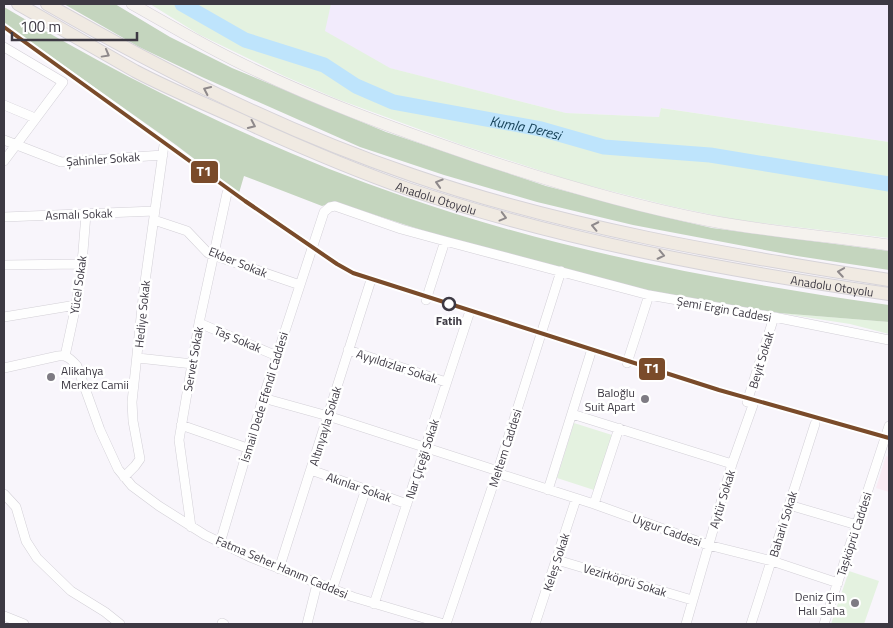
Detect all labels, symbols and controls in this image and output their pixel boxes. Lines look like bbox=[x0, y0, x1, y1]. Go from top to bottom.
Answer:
scale bar bbox=[12, 10, 138, 42]
text: 100 m bbox=[20, 15, 61, 38]
one-way arrow bbox=[101, 48, 110, 58]
one-way arrow bbox=[203, 85, 212, 96]
water label: Kumla Deresi bbox=[488, 109, 566, 145]
one-way arrow bbox=[247, 119, 256, 130]
street label: Şahinler Sokak bbox=[65, 147, 141, 171]
line badge: T1 bbox=[190, 160, 219, 184]
text: T1 bbox=[196, 160, 212, 181]
street label: Anadolu Otoyolu bbox=[393, 176, 479, 219]
one-way arrow bbox=[435, 179, 443, 189]
street label: Asmalı Sokak bbox=[45, 203, 113, 225]
one-way arrow bbox=[499, 211, 507, 222]
one-way arrow bbox=[591, 221, 600, 231]
street label: Ekber Sokak bbox=[206, 242, 270, 282]
one-way arrow bbox=[657, 249, 665, 260]
street label: Yücel Sokak bbox=[64, 254, 92, 316]
one-way arrow bbox=[837, 268, 845, 278]
street label: Anadolu Otoyolu bbox=[789, 270, 875, 301]
street label: Hediye Sokak bbox=[129, 279, 155, 349]
street label: Şemi Ergin Caddesi bbox=[675, 291, 773, 327]
marker: Fatih bbox=[442, 297, 456, 311]
place label: Fatih bbox=[436, 311, 462, 330]
street label: Taş Sokak bbox=[211, 321, 265, 358]
street label: Servet Sokak bbox=[178, 325, 208, 393]
street label: İsmail Dede Efendi Caddesi bbox=[235, 329, 293, 465]
street label: Beyit Sokak bbox=[743, 329, 779, 391]
street label: Ayyıldızlar Sokak bbox=[354, 344, 440, 388]
line badge: T1 bbox=[638, 357, 666, 381]
text: T1 bbox=[644, 357, 660, 378]
place label: Alikahya Merkez Camii bbox=[61, 361, 129, 394]
marker: Alikahya Merkez Camii bbox=[45, 371, 57, 383]
place label: Baloğlu Suit Apart bbox=[585, 383, 636, 416]
street label: Altınyayla Sokak bbox=[304, 384, 346, 468]
marker: Baloğlu Suit Apart bbox=[639, 393, 651, 405]
street label: Meltem Caddesi bbox=[483, 406, 527, 490]
street label: Nar Çiçeği Sokak bbox=[400, 416, 444, 501]
street label: Akınlar Sokak bbox=[324, 467, 394, 507]
street label: Aytür Sokak bbox=[704, 467, 740, 531]
street label: Baharlı Sokak bbox=[764, 488, 802, 559]
street label: Taşköprü Caddesi bbox=[831, 489, 877, 579]
street label: Uygur Caddesi bbox=[630, 509, 704, 551]
street label: Keleş Sokak bbox=[538, 530, 574, 594]
street label: Fatma Seher Hanım Caddesi bbox=[213, 531, 351, 603]
street label: Vezirköprü Sokak bbox=[581, 558, 669, 602]
place label: Deniz Çim Halı Saha bbox=[795, 587, 845, 620]
marker: Deniz Çim Halı Saha bbox=[849, 597, 861, 609]

